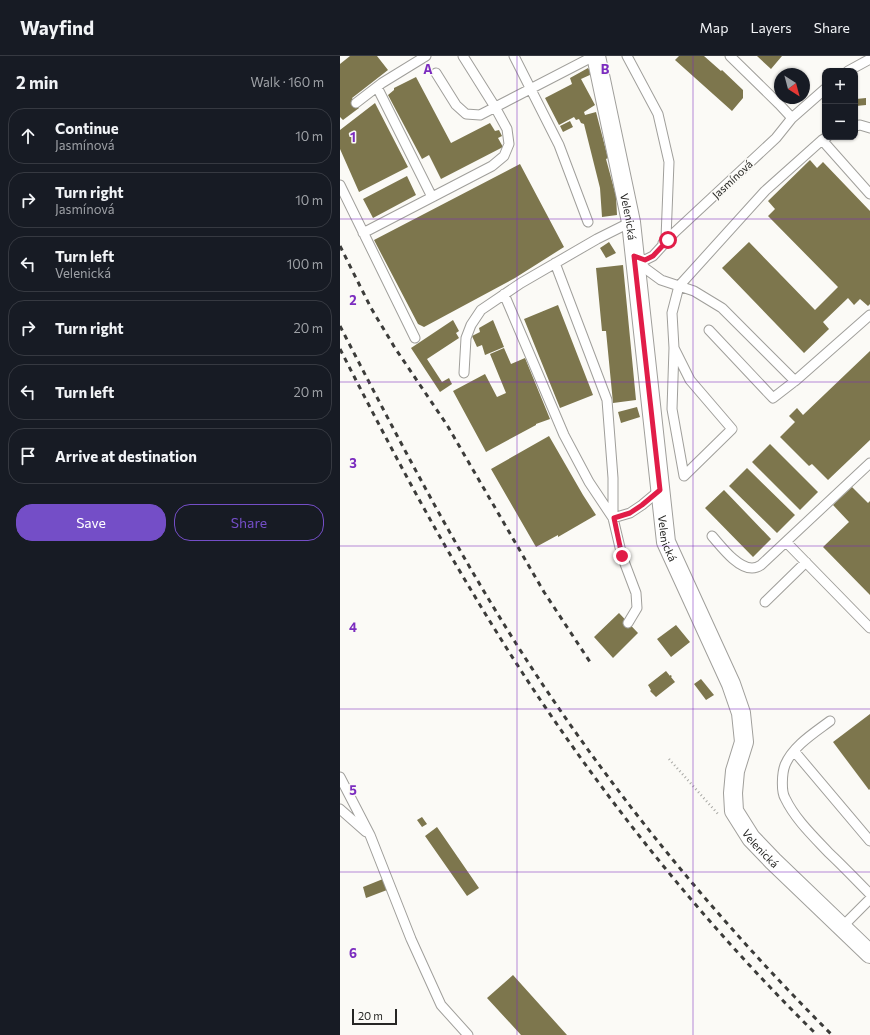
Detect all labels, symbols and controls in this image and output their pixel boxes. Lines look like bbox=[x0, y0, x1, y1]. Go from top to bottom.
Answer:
text: Wayfind bbox=[20, 16, 94, 39]
text: Map bbox=[700, 19, 728, 36]
text: Layers bbox=[750, 19, 792, 36]
text: Share bbox=[814, 19, 850, 36]
text: A bbox=[423, 61, 433, 77]
text: B bbox=[601, 61, 610, 77]
north arrow bbox=[774, 68, 810, 104]
map controls bbox=[822, 68, 858, 140]
button: + bbox=[822, 68, 858, 104]
text: 2 min bbox=[16, 72, 58, 93]
text: Walk · 160 m bbox=[250, 74, 324, 90]
button: − bbox=[822, 104, 858, 140]
text: Continue bbox=[55, 119, 119, 137]
icon: ahead bbox=[17, 125, 39, 147]
text: 10 m bbox=[295, 128, 323, 144]
text: 1 bbox=[350, 129, 356, 145]
text: Jasmínová bbox=[55, 137, 114, 153]
street label: Jasmínová bbox=[709, 157, 756, 202]
text: Turn right bbox=[55, 183, 124, 201]
icon: right bbox=[17, 189, 39, 211]
text: 10 m bbox=[295, 192, 323, 208]
street label: Velenická bbox=[619, 192, 639, 241]
text: Jasmínová bbox=[55, 201, 114, 217]
route start bbox=[659, 231, 677, 249]
text: Turn left bbox=[55, 247, 114, 265]
icon: left bbox=[17, 253, 39, 275]
text: 100 m bbox=[287, 256, 323, 272]
text: Velenická bbox=[55, 265, 111, 281]
text: 2 bbox=[349, 292, 357, 308]
icon: right bbox=[17, 317, 39, 339]
text: Turn right bbox=[55, 319, 124, 337]
text: 20 m bbox=[294, 320, 323, 336]
icon: left bbox=[17, 381, 39, 403]
text: Turn left bbox=[55, 383, 114, 401]
text: 20 m bbox=[294, 384, 323, 400]
icon: arrive bbox=[17, 445, 39, 467]
text: Arrive at destination bbox=[55, 447, 197, 465]
text: 3 bbox=[349, 455, 357, 471]
button: Save bbox=[16, 504, 166, 541]
button: Share bbox=[174, 504, 324, 541]
street label: Velenická bbox=[657, 514, 680, 563]
route end bbox=[613, 547, 631, 565]
text: 4 bbox=[349, 619, 357, 635]
text: 5 bbox=[349, 782, 357, 798]
street label: Velenická bbox=[740, 826, 782, 870]
text: 6 bbox=[349, 945, 357, 961]
scale bar bbox=[352, 1007, 397, 1026]
text: 20 m bbox=[358, 1009, 383, 1022]

